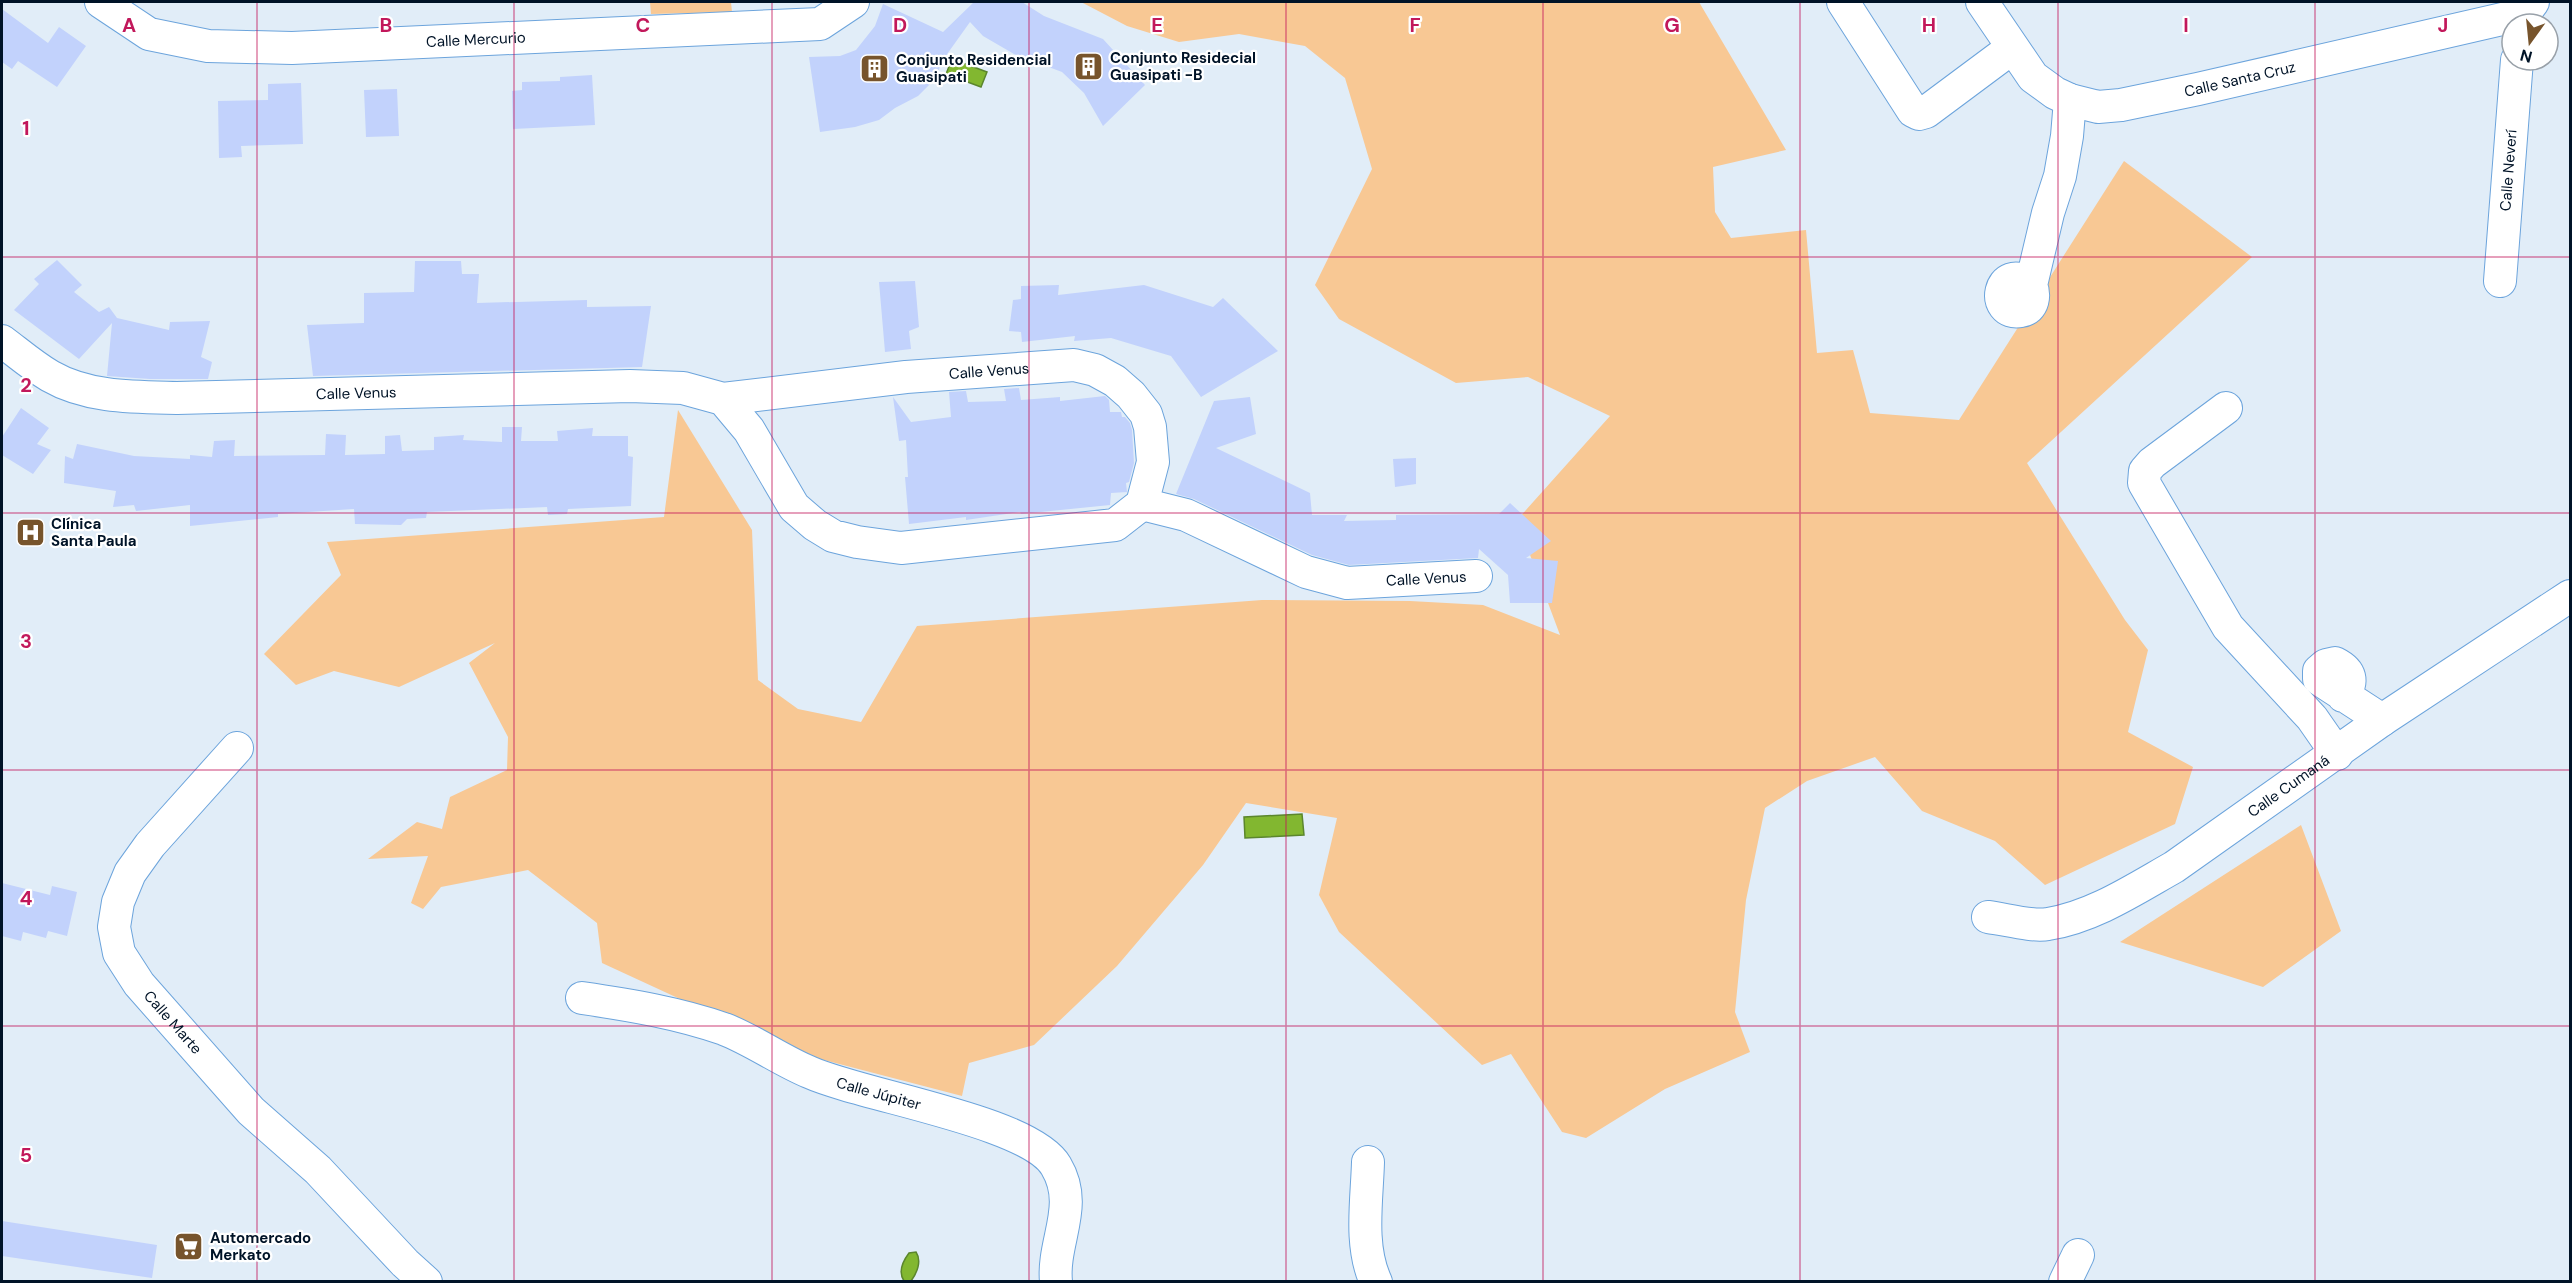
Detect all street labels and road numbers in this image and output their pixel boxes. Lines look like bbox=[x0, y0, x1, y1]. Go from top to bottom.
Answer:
street label: Calle Mercurio bbox=[426, 27, 526, 52]
street label: Calle Santa Cruz bbox=[2182, 57, 2298, 102]
street label: Calle Neverí bbox=[2495, 128, 2522, 212]
street label: Calle Venus bbox=[948, 358, 1030, 384]
street label: Calle Venus bbox=[316, 382, 397, 404]
street label: Calle Venus bbox=[1385, 567, 1467, 591]
street label: Calle Cumaná bbox=[2244, 750, 2333, 822]
street label: Calle Marte bbox=[139, 986, 206, 1059]
street label: Calle Júpiter bbox=[834, 1072, 924, 1115]

